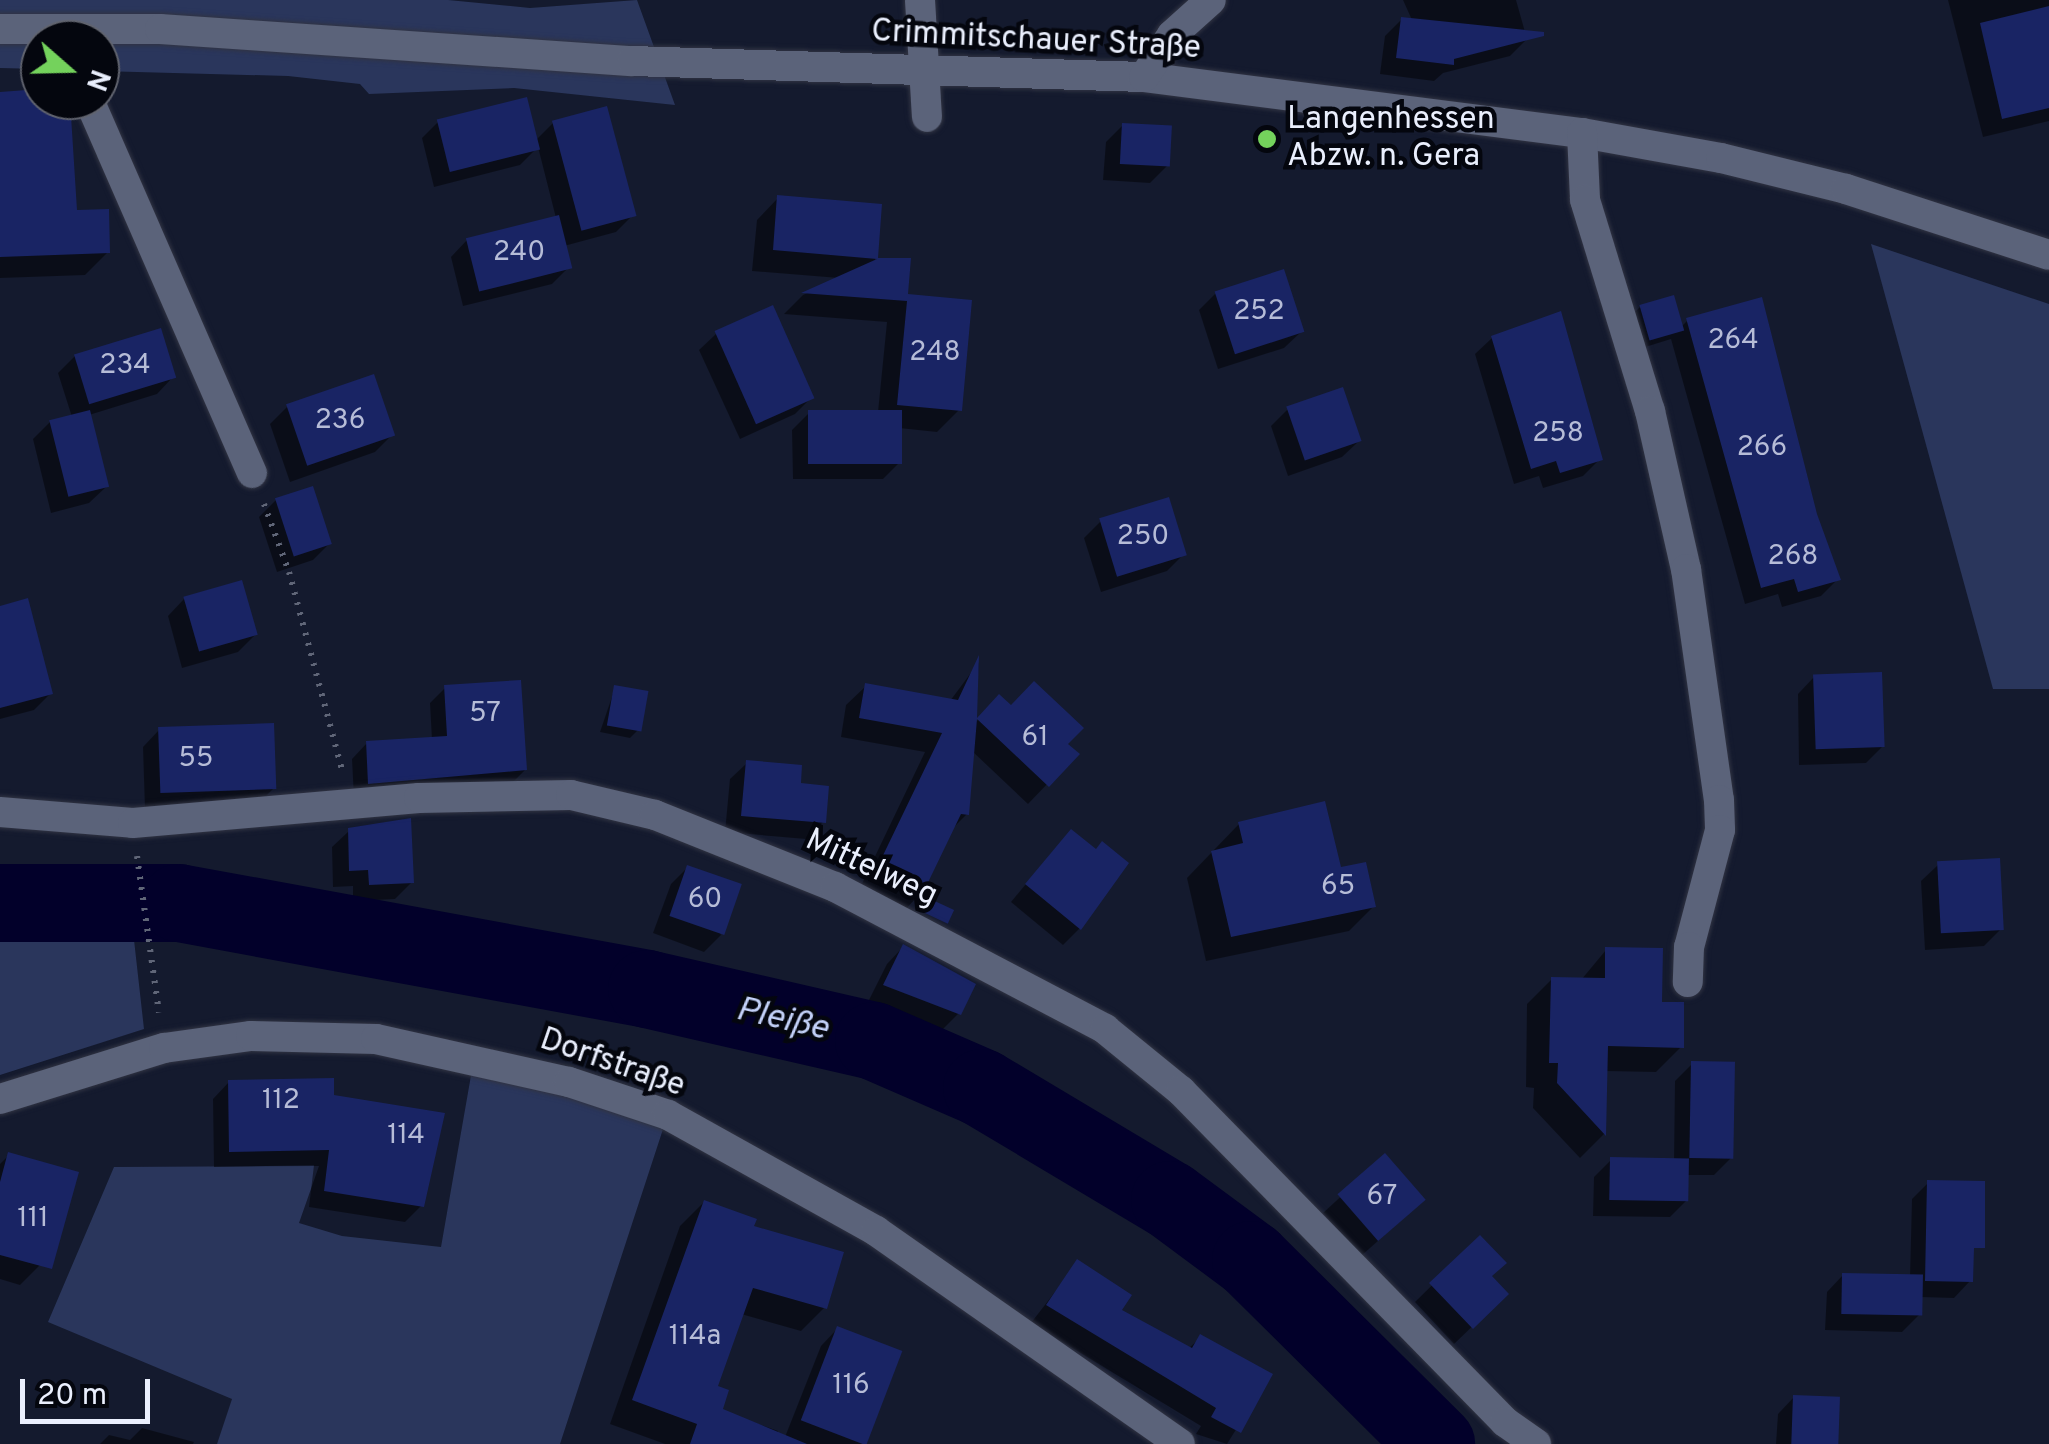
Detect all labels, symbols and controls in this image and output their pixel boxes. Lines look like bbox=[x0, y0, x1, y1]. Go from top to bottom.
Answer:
street label: Crimmitschauer Straße bbox=[870, 13, 1202, 69]
north arrow bbox=[20, 20, 120, 120]
text: N bbox=[76, 64, 117, 95]
place label: Langenhessen Abzw. n. Gera bbox=[1287, 102, 1495, 177]
marker: Langenhessen Abzw. n. Gera bbox=[1256, 128, 1278, 150]
house number: 240 bbox=[493, 236, 545, 270]
house number: 252 bbox=[1233, 295, 1285, 329]
house number: 264 bbox=[1707, 324, 1759, 358]
house number: 248 bbox=[909, 336, 961, 370]
house number: 234 bbox=[99, 349, 151, 383]
house number: 236 bbox=[315, 404, 365, 438]
house number: 258 bbox=[1532, 417, 1584, 451]
house number: 266 bbox=[1737, 431, 1787, 465]
house number: 250 bbox=[1117, 520, 1169, 554]
house number: 268 bbox=[1768, 540, 1818, 574]
house number: 57 bbox=[469, 697, 501, 731]
house number: 61 bbox=[1021, 721, 1049, 755]
house number: 55 bbox=[179, 742, 213, 776]
street label: Mittelweg bbox=[799, 822, 943, 916]
house number: 65 bbox=[1321, 870, 1355, 904]
house number: 60 bbox=[688, 883, 722, 917]
water label: Pleiße bbox=[732, 989, 832, 1051]
street label: Dorfstraße bbox=[534, 1021, 690, 1107]
house number: 112 bbox=[262, 1084, 300, 1118]
house number: 114 bbox=[387, 1119, 425, 1153]
house number: 67 bbox=[1367, 1180, 1397, 1214]
house number: 111 bbox=[17, 1202, 49, 1236]
house number: 114a bbox=[669, 1320, 721, 1354]
scale bar bbox=[25, 1359, 155, 1421]
house number: 116 bbox=[832, 1369, 870, 1403]
text: 20 m bbox=[37, 1378, 107, 1415]

